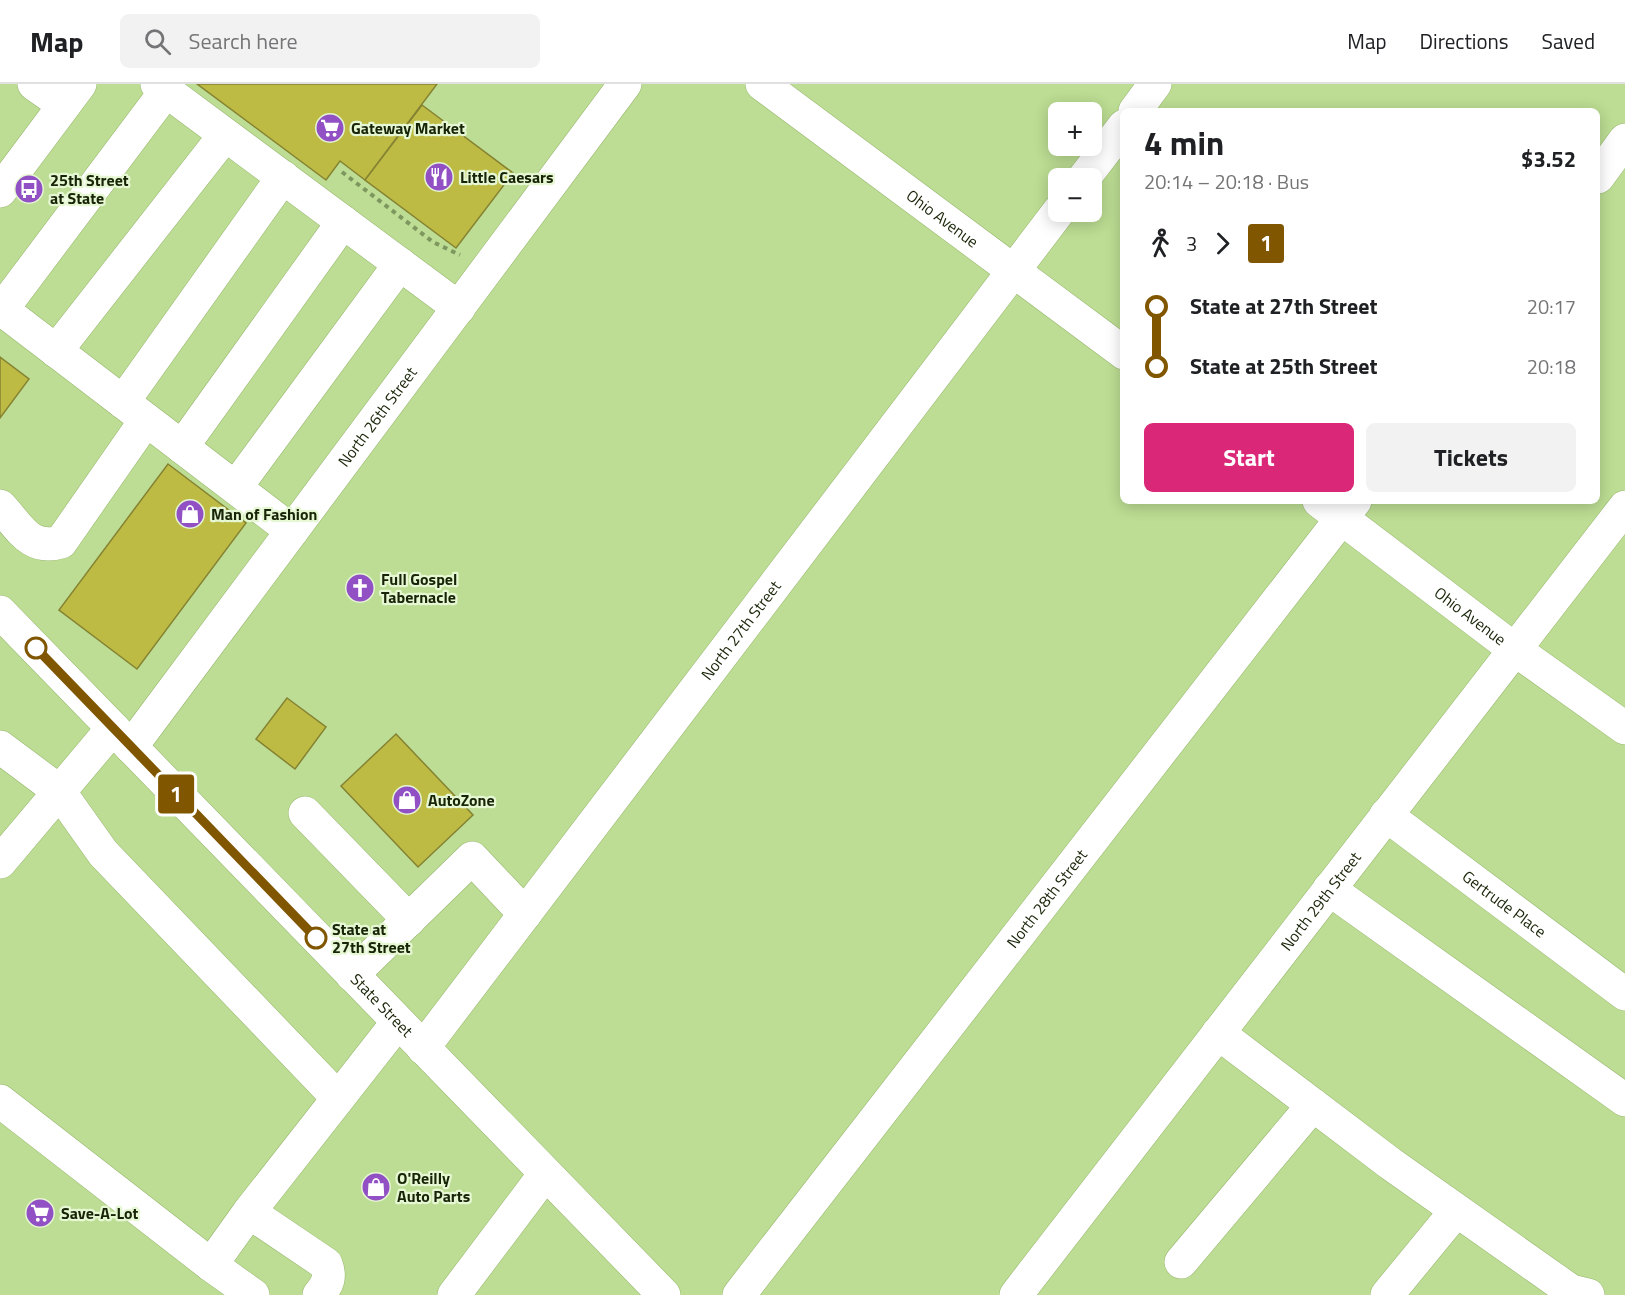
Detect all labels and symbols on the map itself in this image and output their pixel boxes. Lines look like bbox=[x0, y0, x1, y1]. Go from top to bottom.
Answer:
supermarket icon: Gateway Market bbox=[314, 112, 346, 144]
place label: Gateway Market bbox=[351, 116, 465, 140]
restaurant icon: Little Caesars bbox=[423, 161, 455, 193]
place label: Little Caesars bbox=[460, 165, 554, 189]
place label: 25th Street at State bbox=[50, 168, 129, 210]
bus stop icon: 25th Street at State bbox=[13, 173, 45, 205]
street label: Ohio Avenue bbox=[901, 183, 984, 253]
street label: North 26th Street bbox=[332, 361, 423, 472]
shop icon: Man of Fashion bbox=[174, 498, 206, 530]
place label: Man of Fashion bbox=[211, 502, 317, 526]
place label: Full Gospel Tabernacle bbox=[381, 567, 457, 609]
church icon: Full Gospel Tabernacle bbox=[344, 572, 376, 604]
street label: North 27th Street bbox=[695, 575, 787, 685]
street label: Ohio Avenue bbox=[1429, 581, 1511, 651]
unlabelled marker bbox=[25, 637, 47, 659]
line badge: 1 bbox=[156, 774, 195, 814]
shop icon: AutoZone bbox=[391, 784, 423, 816]
place label: AutoZone bbox=[428, 788, 495, 812]
street label: North 28th Street bbox=[1001, 844, 1093, 953]
street label: North 29th Street bbox=[1274, 846, 1367, 956]
street label: Gertrude Place bbox=[1457, 864, 1551, 943]
place label: State at 27th Street bbox=[332, 917, 411, 959]
marker: State at 27th Street bbox=[305, 927, 327, 949]
street label: State Street bbox=[345, 968, 419, 1043]
place label: O'Reilly Auto Parts bbox=[397, 1166, 470, 1208]
shop icon: O'Reilly Auto Parts bbox=[360, 1171, 392, 1203]
supermarket icon: Save-A-Lot bbox=[24, 1197, 56, 1229]
place label: Save-A-Lot bbox=[61, 1201, 139, 1225]

